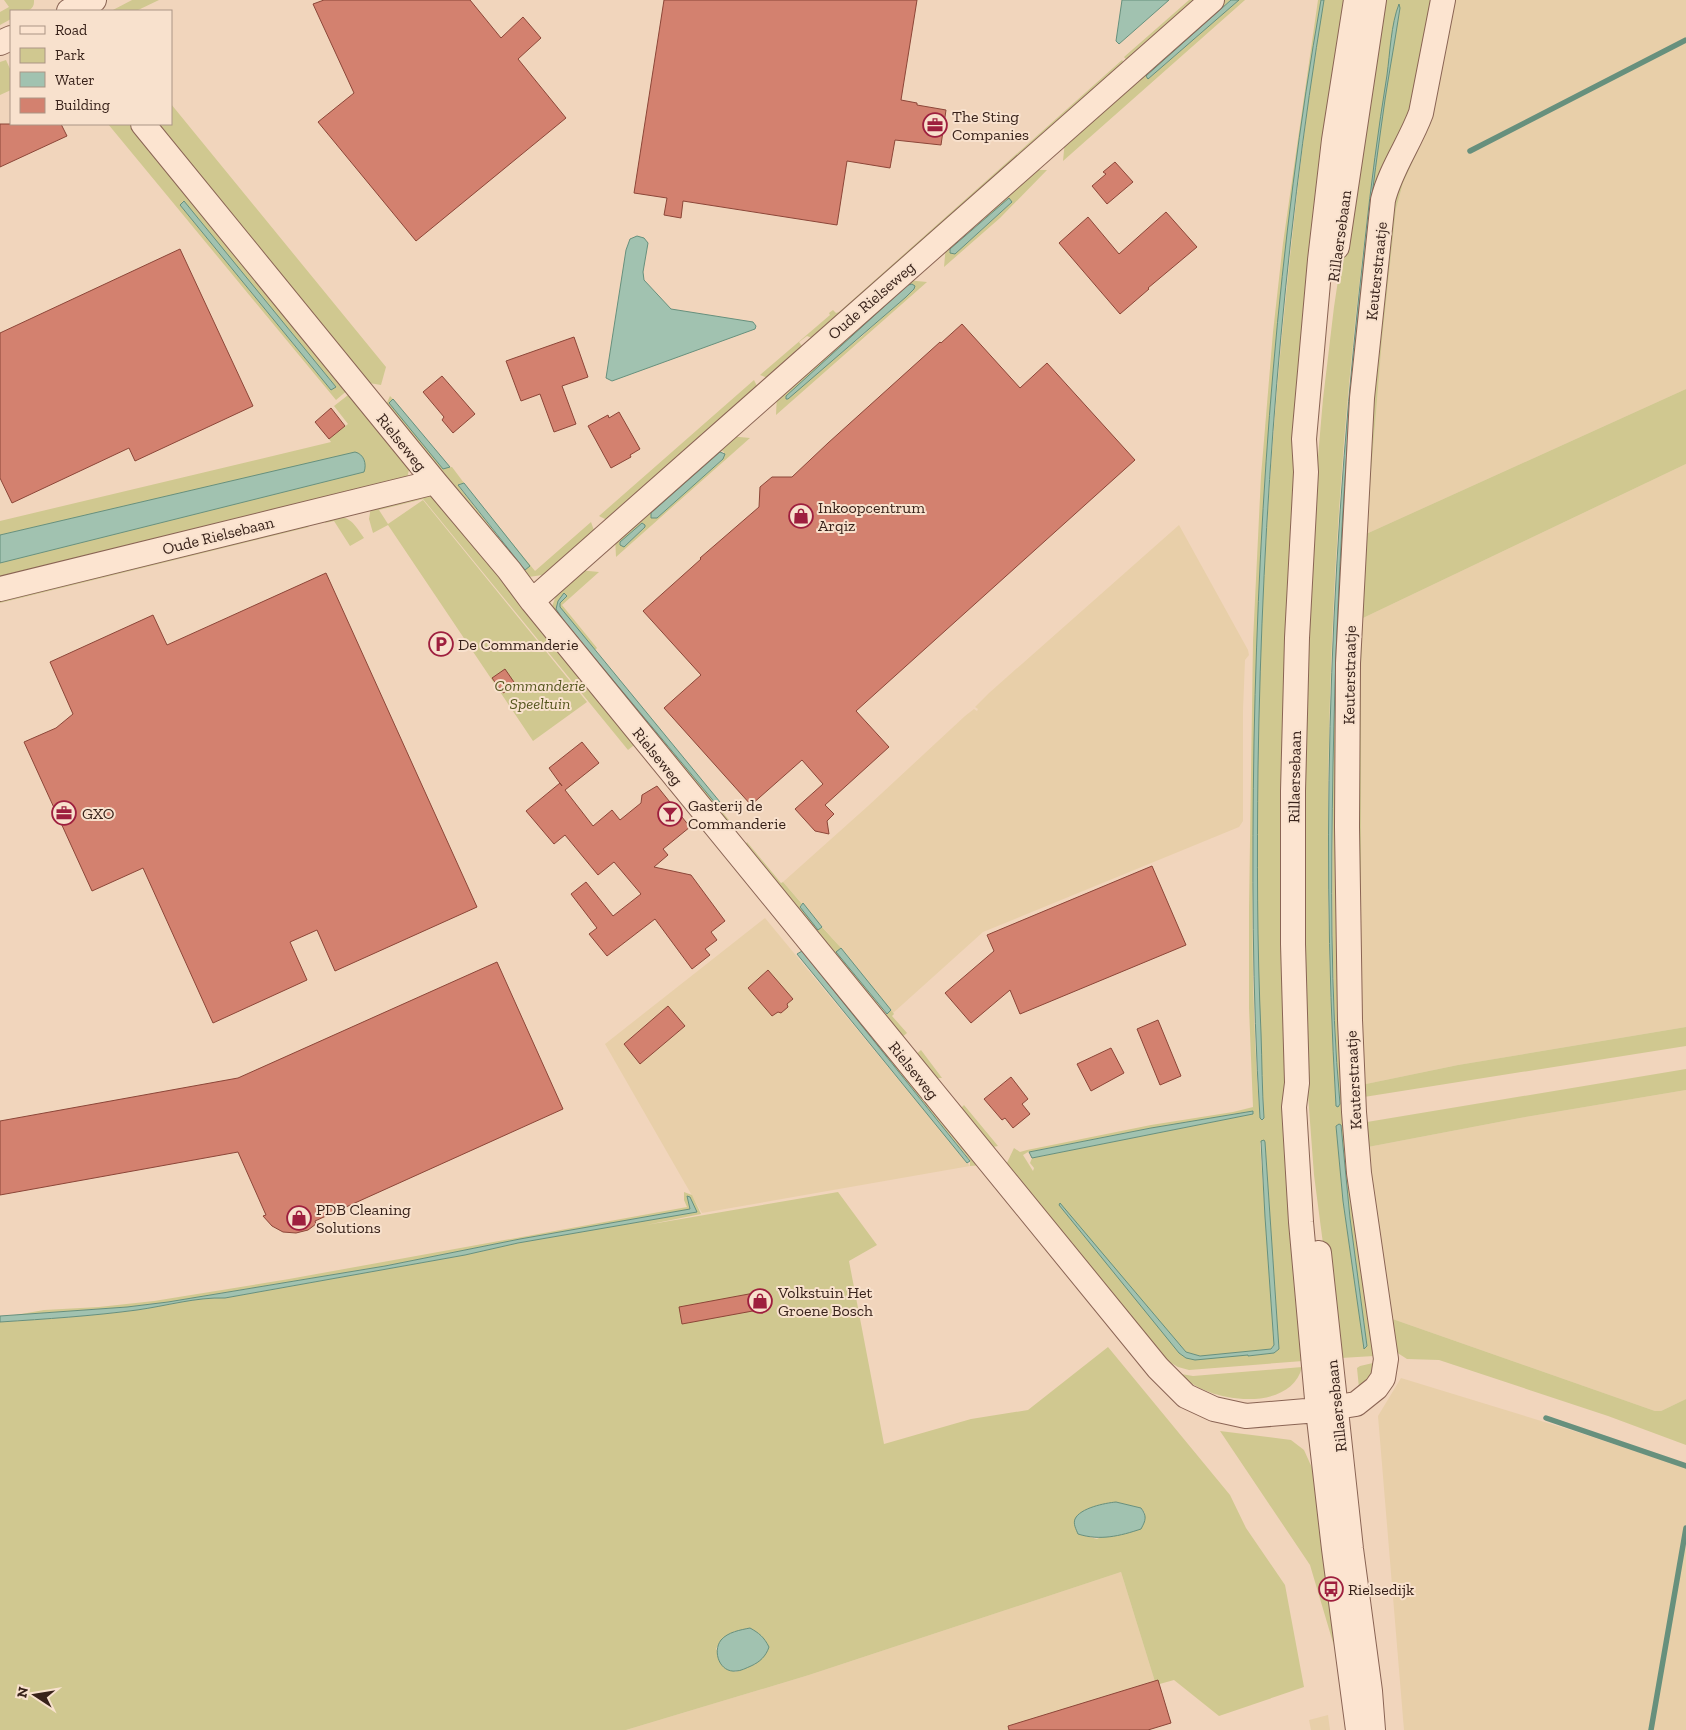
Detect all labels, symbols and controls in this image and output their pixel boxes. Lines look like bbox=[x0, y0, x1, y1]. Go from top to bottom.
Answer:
legend bbox=[10, 10, 172, 125]
text: Road bbox=[55, 21, 88, 39]
text: Park bbox=[55, 46, 85, 64]
text: Water bbox=[55, 71, 95, 89]
text: Building bbox=[55, 96, 110, 114]
place label: The Sting Companies bbox=[952, 107, 1029, 144]
office icon: The Sting Companies bbox=[922, 112, 948, 138]
street label: Rillaersebaan bbox=[1324, 188, 1355, 283]
street label: Keuterstraatje bbox=[1362, 221, 1391, 321]
street label: Oude Rielseweg bbox=[824, 257, 919, 343]
street label: Rielseweg bbox=[373, 410, 431, 475]
place label: Inkoopcentrum Arqiz bbox=[818, 498, 925, 535]
shop icon: Inkoopcentrum Arqiz bbox=[788, 503, 814, 529]
street label: Oude Rielsebaan bbox=[160, 512, 277, 559]
street label: Keuterstraatje bbox=[1339, 625, 1360, 725]
parking icon: De Commanderie bbox=[428, 631, 454, 657]
place label: De Commanderie bbox=[458, 635, 579, 654]
park label: Commanderie Speeltuin bbox=[494, 676, 586, 713]
street label: Rielseweg bbox=[629, 724, 687, 789]
street label: Rillaersebaan bbox=[1284, 730, 1305, 823]
place label: Gasterij de Commanderie bbox=[688, 796, 786, 833]
office icon: GXO bbox=[51, 800, 77, 826]
bar icon: Gasterij de Commanderie bbox=[657, 801, 683, 827]
place label: GXO bbox=[82, 804, 115, 823]
street label: Keuterstraatje bbox=[1341, 1030, 1366, 1130]
street label: Rielseweg bbox=[885, 1038, 943, 1103]
place label: PDB Cleaning Solutions bbox=[316, 1200, 411, 1237]
shop icon: PDB Cleaning Solutions bbox=[286, 1205, 312, 1231]
place label: Volkstuin Het Groene Bosch bbox=[777, 1283, 873, 1320]
shop icon: Volkstuin Het Groene Bosch bbox=[747, 1288, 773, 1314]
street label: Rillaersebaan bbox=[1322, 1358, 1351, 1453]
bus stop icon: Rielsedijk bbox=[1318, 1576, 1344, 1602]
place label: Rielsedijk bbox=[1348, 1580, 1415, 1599]
north arrow bbox=[10, 1670, 60, 1720]
text: N bbox=[13, 1685, 32, 1699]

